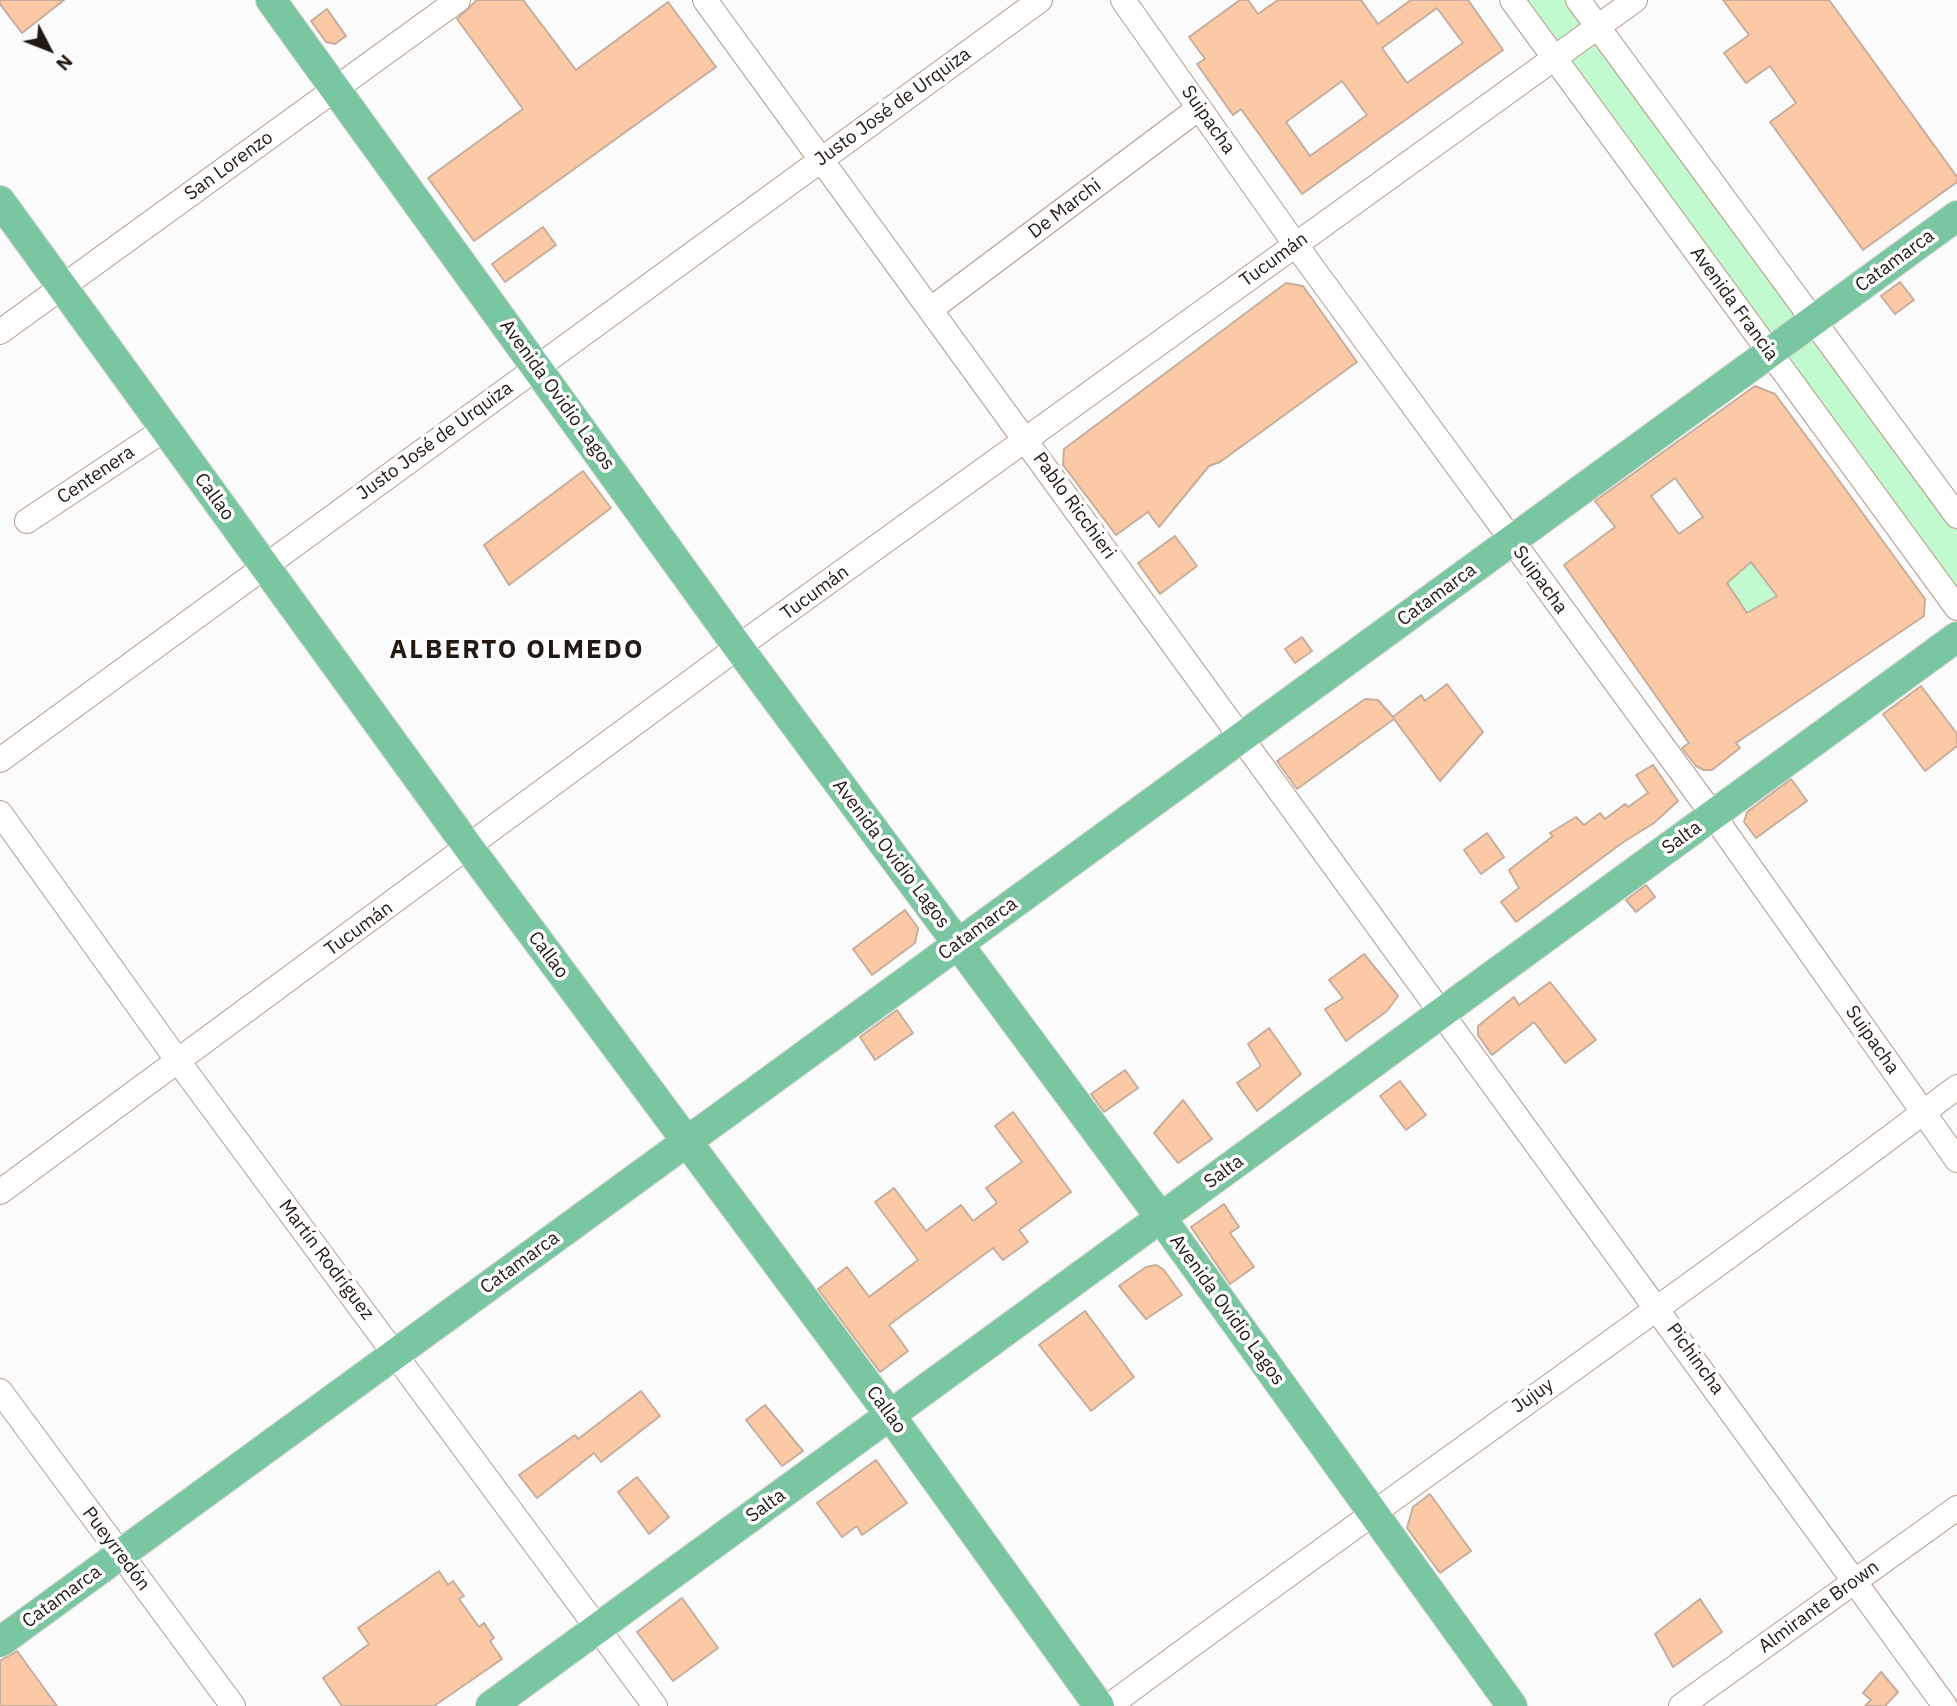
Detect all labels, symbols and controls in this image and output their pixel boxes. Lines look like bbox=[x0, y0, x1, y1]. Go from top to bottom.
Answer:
north arrow bbox=[14, 14, 84, 84]
street label: Justo José de Urquiza bbox=[811, 43, 975, 171]
text: N bbox=[51, 50, 78, 76]
street label: Suipacha bbox=[1176, 81, 1240, 159]
street label: San Lorenzo bbox=[180, 126, 278, 206]
street label: De Marchi bbox=[1024, 174, 1106, 244]
street label: Catamarca bbox=[1851, 225, 1939, 297]
street label: Tucumán bbox=[1236, 228, 1312, 292]
street label: Avenida Francia bbox=[1685, 243, 1783, 365]
street label: Avenida Ovidio Lagos bbox=[495, 315, 619, 475]
street label: Justo José de Urquiza bbox=[353, 377, 517, 505]
street label: Centenera bbox=[53, 441, 139, 509]
street label: Pablo Ricchieri bbox=[1028, 448, 1120, 564]
street label: Callao bbox=[189, 469, 239, 525]
street label: Suipacha bbox=[1508, 542, 1572, 618]
street label: Catamarca bbox=[1393, 559, 1481, 631]
street label: Tucumán bbox=[777, 561, 853, 625]
district label: ALBERTO OLMEDO bbox=[391, 634, 643, 666]
street label: Avenida Ovidio Lagos bbox=[828, 775, 954, 933]
street label: Salta bbox=[1658, 816, 1706, 860]
street label: Catamarca bbox=[934, 893, 1022, 965]
street label: Tucumán bbox=[321, 897, 397, 961]
street label: Callao bbox=[523, 927, 573, 983]
street label: Suipacha bbox=[1840, 1001, 1904, 1079]
street label: Salta bbox=[1200, 1150, 1248, 1194]
street label: Martín Rodríguez bbox=[273, 1195, 379, 1325]
street label: Catamarca bbox=[476, 1227, 564, 1299]
street label: Avenida Ovidio Lagos bbox=[1165, 1230, 1289, 1390]
street label: Pichincha bbox=[1661, 1319, 1729, 1399]
street label: Jujuy bbox=[1508, 1374, 1558, 1418]
street label: Callao bbox=[861, 1382, 911, 1438]
street label: Salta bbox=[742, 1484, 790, 1528]
street label: Pueyrredón bbox=[77, 1503, 155, 1595]
street label: Almirante Brown bbox=[1754, 1556, 1884, 1658]
street label: Catamarca bbox=[18, 1561, 106, 1633]

